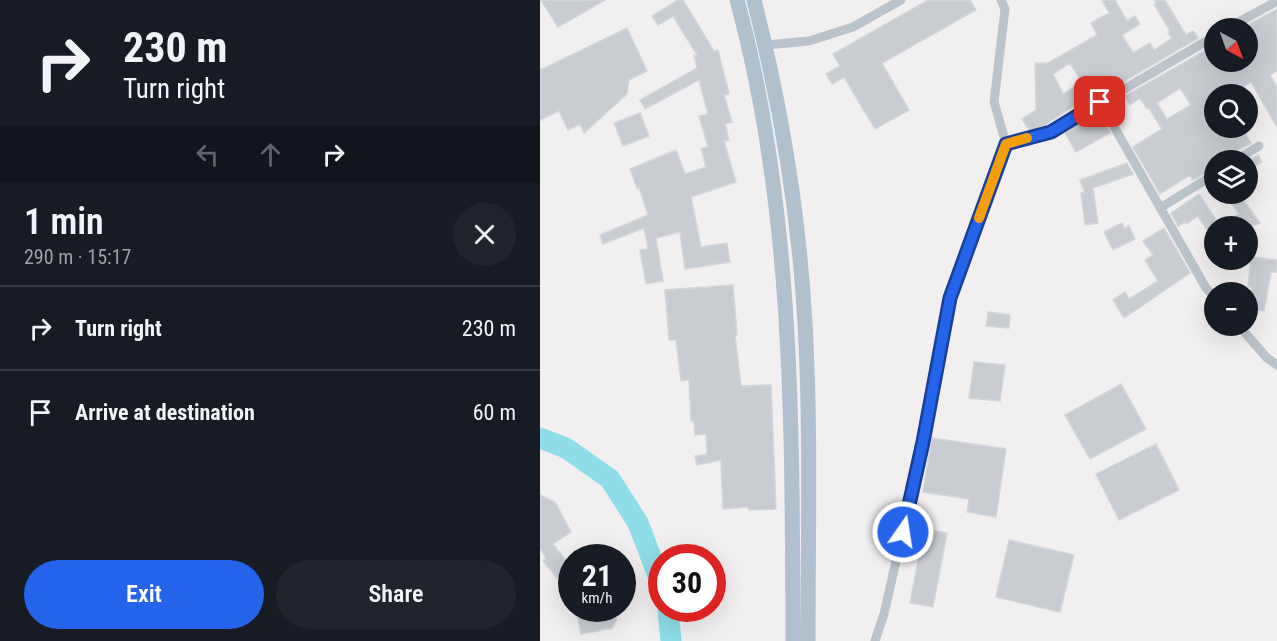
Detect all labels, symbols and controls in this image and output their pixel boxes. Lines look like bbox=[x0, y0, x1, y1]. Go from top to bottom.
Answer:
north arrow bbox=[1204, 18, 1258, 72]
map controls bbox=[1204, 18, 1258, 336]
text: 230 m bbox=[123, 23, 228, 72]
icon: right bbox=[24, 24, 102, 102]
text: Turn right bbox=[123, 73, 225, 105]
pin bbox=[1074, 76, 1125, 127]
button: search bbox=[1204, 84, 1258, 138]
icon: arrive bbox=[1083, 85, 1116, 118]
icon: left bbox=[191, 138, 224, 171]
icon: ahead bbox=[254, 138, 287, 171]
icon: right bbox=[317, 138, 350, 171]
button: layers bbox=[1204, 150, 1258, 204]
text: 1 min bbox=[24, 201, 104, 243]
button: close bbox=[453, 203, 516, 266]
button: + bbox=[1204, 216, 1258, 270]
text: 290 m · 15:17 bbox=[24, 245, 131, 269]
button: − bbox=[1204, 282, 1258, 336]
icon: right bbox=[24, 312, 57, 345]
text: Turn right bbox=[75, 316, 162, 341]
text: 230 m bbox=[462, 316, 516, 341]
icon: arrive bbox=[24, 396, 57, 429]
text: Arrive at destination bbox=[75, 400, 255, 425]
text: 60 m bbox=[473, 400, 516, 425]
position arrow bbox=[871, 500, 935, 564]
speed limit sign: 30 bbox=[648, 544, 726, 622]
text: 21 bbox=[582, 558, 612, 593]
button: Exit bbox=[24, 560, 264, 629]
button: Share bbox=[276, 560, 516, 629]
text: km/h bbox=[582, 589, 612, 607]

